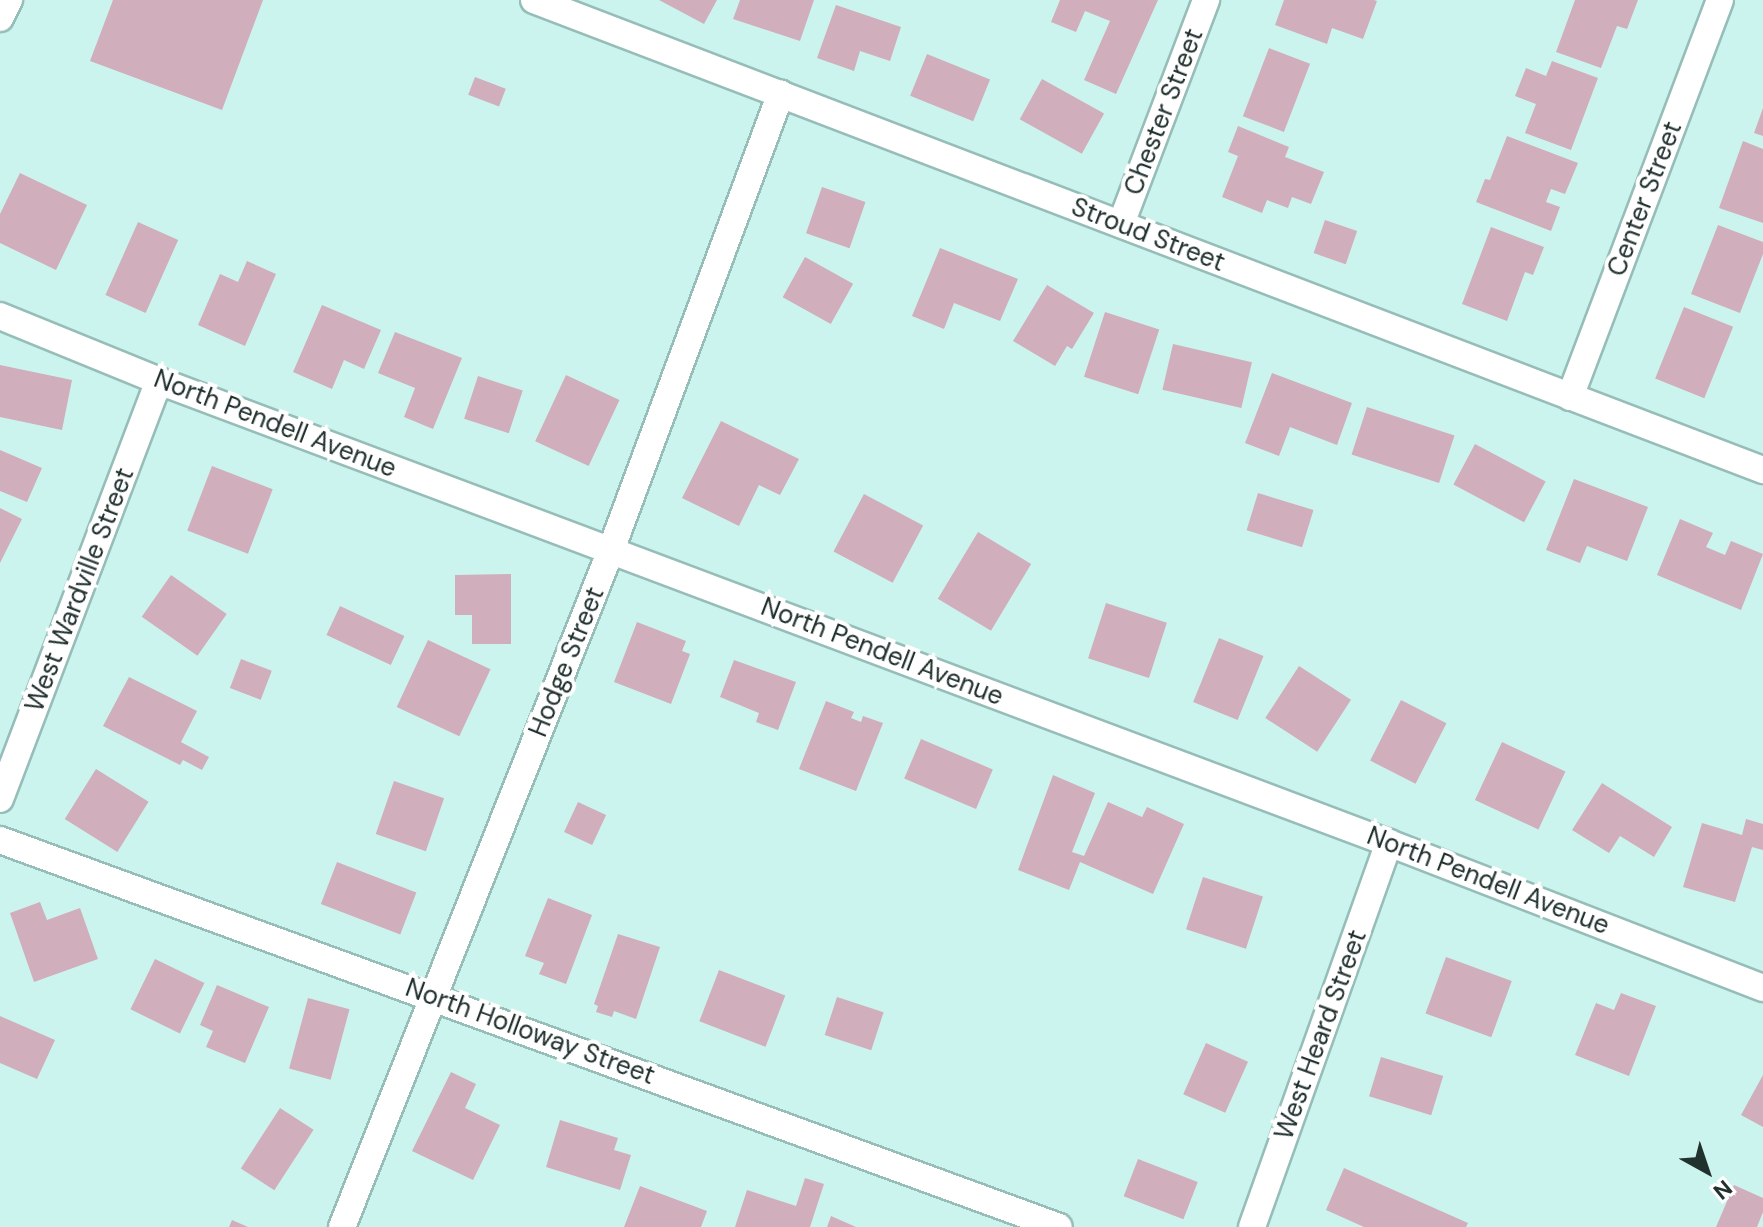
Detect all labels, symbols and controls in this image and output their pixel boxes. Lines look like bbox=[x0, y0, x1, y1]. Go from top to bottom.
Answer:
street label: Chester Street bbox=[1118, 24, 1210, 200]
street label: Center Street bbox=[1601, 117, 1689, 281]
street label: Stroud Street bbox=[1067, 191, 1229, 279]
street label: North Pendell Avenue bbox=[149, 363, 401, 485]
street label: West Wardville Street bbox=[19, 464, 141, 716]
street label: Hodge Street bbox=[523, 583, 611, 741]
street label: North Pendell Avenue bbox=[756, 591, 1008, 713]
street label: North Pendell Avenue bbox=[1362, 820, 1614, 942]
street label: West Heard Street bbox=[1269, 926, 1373, 1144]
street label: North Holloway Street bbox=[401, 972, 659, 1092]
north arrow bbox=[1667, 1131, 1747, 1211]
text: N bbox=[1707, 1173, 1738, 1206]

